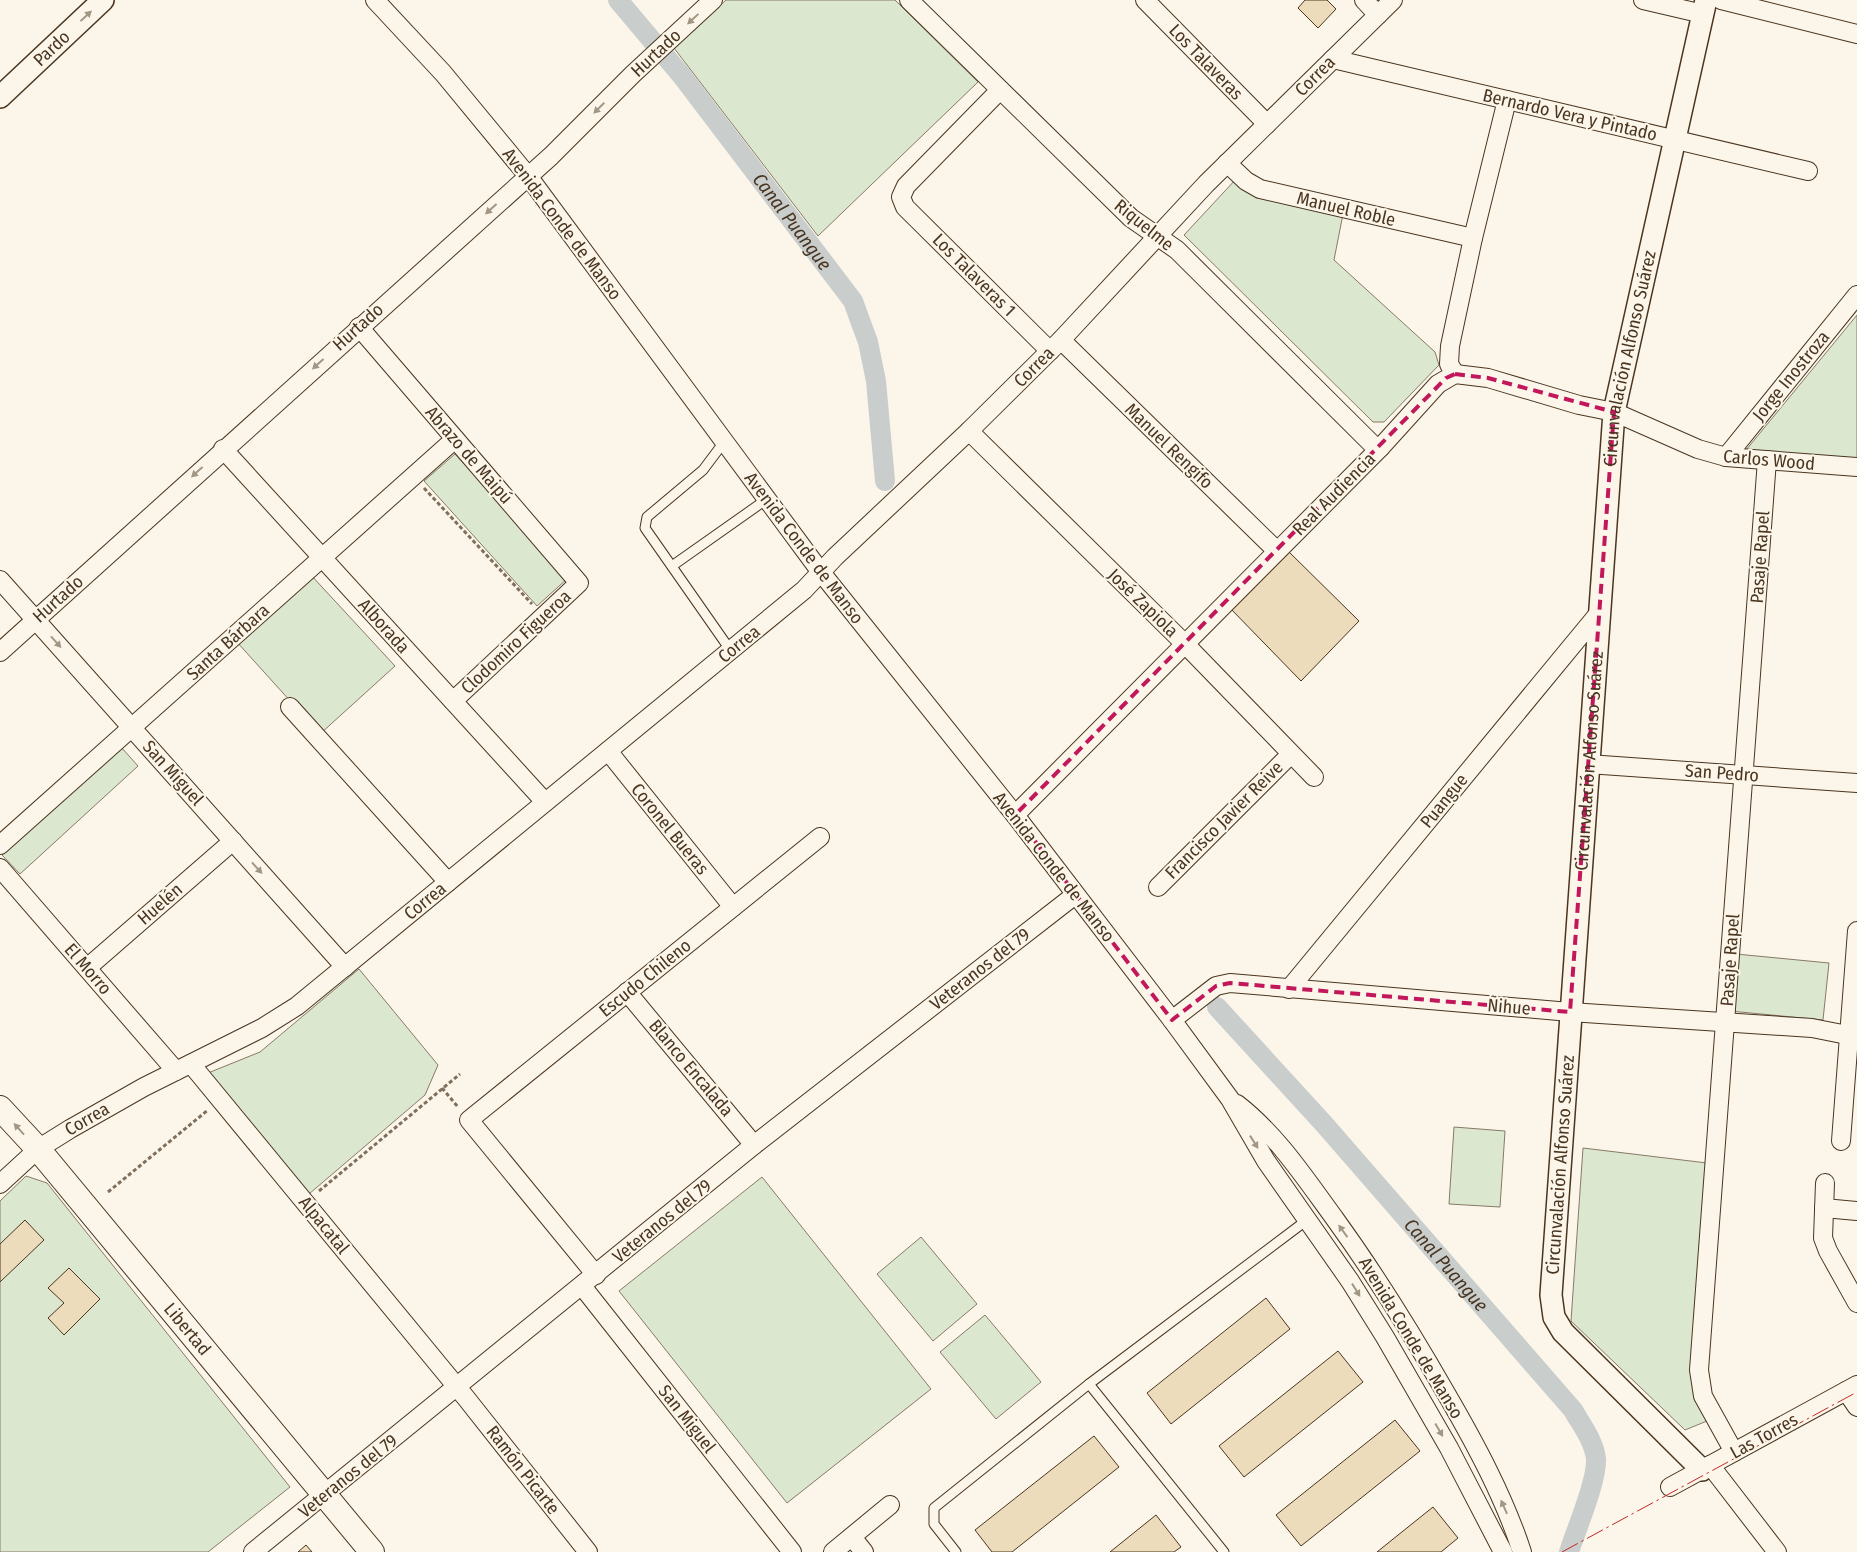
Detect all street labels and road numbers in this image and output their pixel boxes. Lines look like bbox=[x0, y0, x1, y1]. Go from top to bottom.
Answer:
street label: Los Talaveras bbox=[1164, 19, 1248, 105]
street label: Hurtado bbox=[626, 24, 686, 82]
street label: Pardo bbox=[29, 26, 75, 71]
street label: Correa bbox=[1290, 51, 1340, 101]
street label: Bernardo Vera y Pintado bbox=[1481, 84, 1659, 146]
street label: Avenida Conde de Manso bbox=[498, 144, 626, 304]
street label: Manuel Roble bbox=[1295, 187, 1398, 231]
street label: Riquelme bbox=[1110, 194, 1178, 256]
street label: Los Talaveras 1 bbox=[928, 229, 1020, 321]
street label: Circunvalación Alfonso Suárez bbox=[1599, 248, 1661, 467]
street label: Hurtado bbox=[328, 299, 388, 355]
street label: Jorge Inostroza bbox=[1748, 326, 1834, 426]
street label: Correa bbox=[1009, 342, 1059, 392]
street label: Manuel Rengifo bbox=[1120, 398, 1218, 494]
street label: Abrazo de Maipú bbox=[421, 402, 517, 508]
street label: Carlos Wood bbox=[1722, 445, 1816, 475]
street label: Real Audiencia bbox=[1288, 448, 1380, 540]
street label: Avenida Conde de Manso bbox=[740, 468, 868, 628]
street label: Pasaje Rapel bbox=[1746, 510, 1774, 604]
street label: José Zapiola bbox=[1103, 564, 1183, 642]
street label: Hurtado bbox=[28, 571, 88, 627]
street label: Clodomiro Figueroa bbox=[456, 585, 576, 699]
street label: Alborada bbox=[354, 594, 414, 658]
street label: Santa Bárbara bbox=[182, 599, 274, 685]
street label: Correa bbox=[713, 620, 765, 668]
street label: Circunvalación Alfonso Suárez bbox=[1570, 650, 1608, 871]
street label: San Miguel bbox=[138, 736, 208, 810]
street label: Francisco Javier Reive bbox=[1161, 756, 1288, 883]
street label: San Pedro bbox=[1684, 759, 1760, 787]
street label: Puangue bbox=[1416, 769, 1473, 833]
street label: Coronel Bueras bbox=[626, 779, 714, 879]
street label: Avenida Conde de Manso bbox=[989, 788, 1119, 946]
street label: Correa bbox=[399, 877, 451, 925]
street label: Huelén bbox=[133, 879, 187, 929]
street label: Pasaje Rapel bbox=[1716, 913, 1744, 1007]
street label: Veteranos del 79 bbox=[926, 923, 1034, 1015]
street label: Escudo Chileno bbox=[595, 934, 695, 1022]
street label: El Morro bbox=[60, 939, 116, 999]
street label: Ñihue bbox=[1486, 994, 1532, 1020]
street label: Blanco Encalada bbox=[644, 1015, 738, 1121]
street label: Circunvalación Alfonso Suárez bbox=[1541, 1054, 1579, 1275]
street label: Correa bbox=[61, 1097, 113, 1140]
street label: Veteranos del 79 bbox=[608, 1174, 716, 1268]
street label: Alpacatal bbox=[294, 1192, 354, 1259]
street label: Avenida Conde de Manso bbox=[1354, 1253, 1468, 1423]
street label: Libertad bbox=[159, 1299, 215, 1360]
street label: San Miguel bbox=[654, 1381, 720, 1458]
street label: Las Torres bbox=[1726, 1408, 1802, 1464]
street label: Ramón Picarte bbox=[482, 1421, 565, 1519]
street label: Veteranos del 79 bbox=[294, 1429, 402, 1523]

